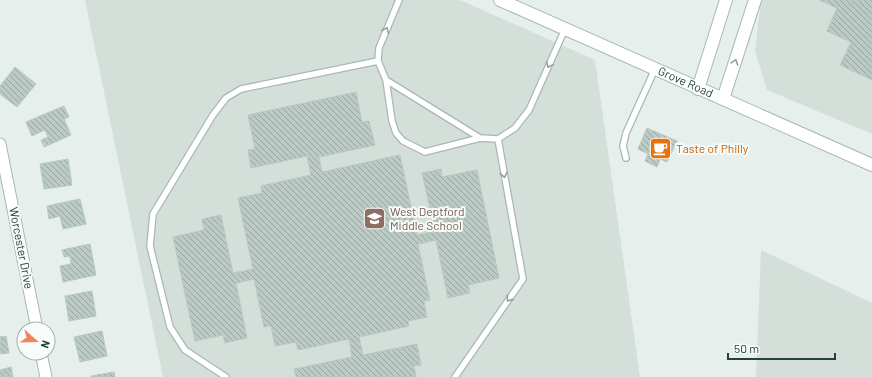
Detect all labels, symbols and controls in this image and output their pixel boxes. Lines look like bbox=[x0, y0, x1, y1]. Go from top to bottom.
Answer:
one-way arrow bbox=[382, 27, 390, 34]
one-way arrow bbox=[730, 58, 739, 65]
one-way arrow bbox=[546, 60, 554, 68]
street label: Grove Road bbox=[656, 63, 716, 100]
cafe icon: Taste of Philly bbox=[647, 136, 673, 162]
place label: Taste of Philly bbox=[676, 141, 749, 155]
one-way arrow bbox=[500, 172, 508, 178]
place label: West Deptford Middle School bbox=[390, 204, 465, 232]
street label: Worcester Drive bbox=[7, 206, 37, 290]
school or university icon: West Deptford Middle School bbox=[361, 206, 387, 232]
one-way arrow bbox=[506, 295, 514, 302]
north arrow bbox=[16, 321, 56, 361]
scale bar bbox=[728, 335, 835, 361]
text: N bbox=[39, 339, 53, 350]
text: 50 m bbox=[734, 341, 759, 355]

